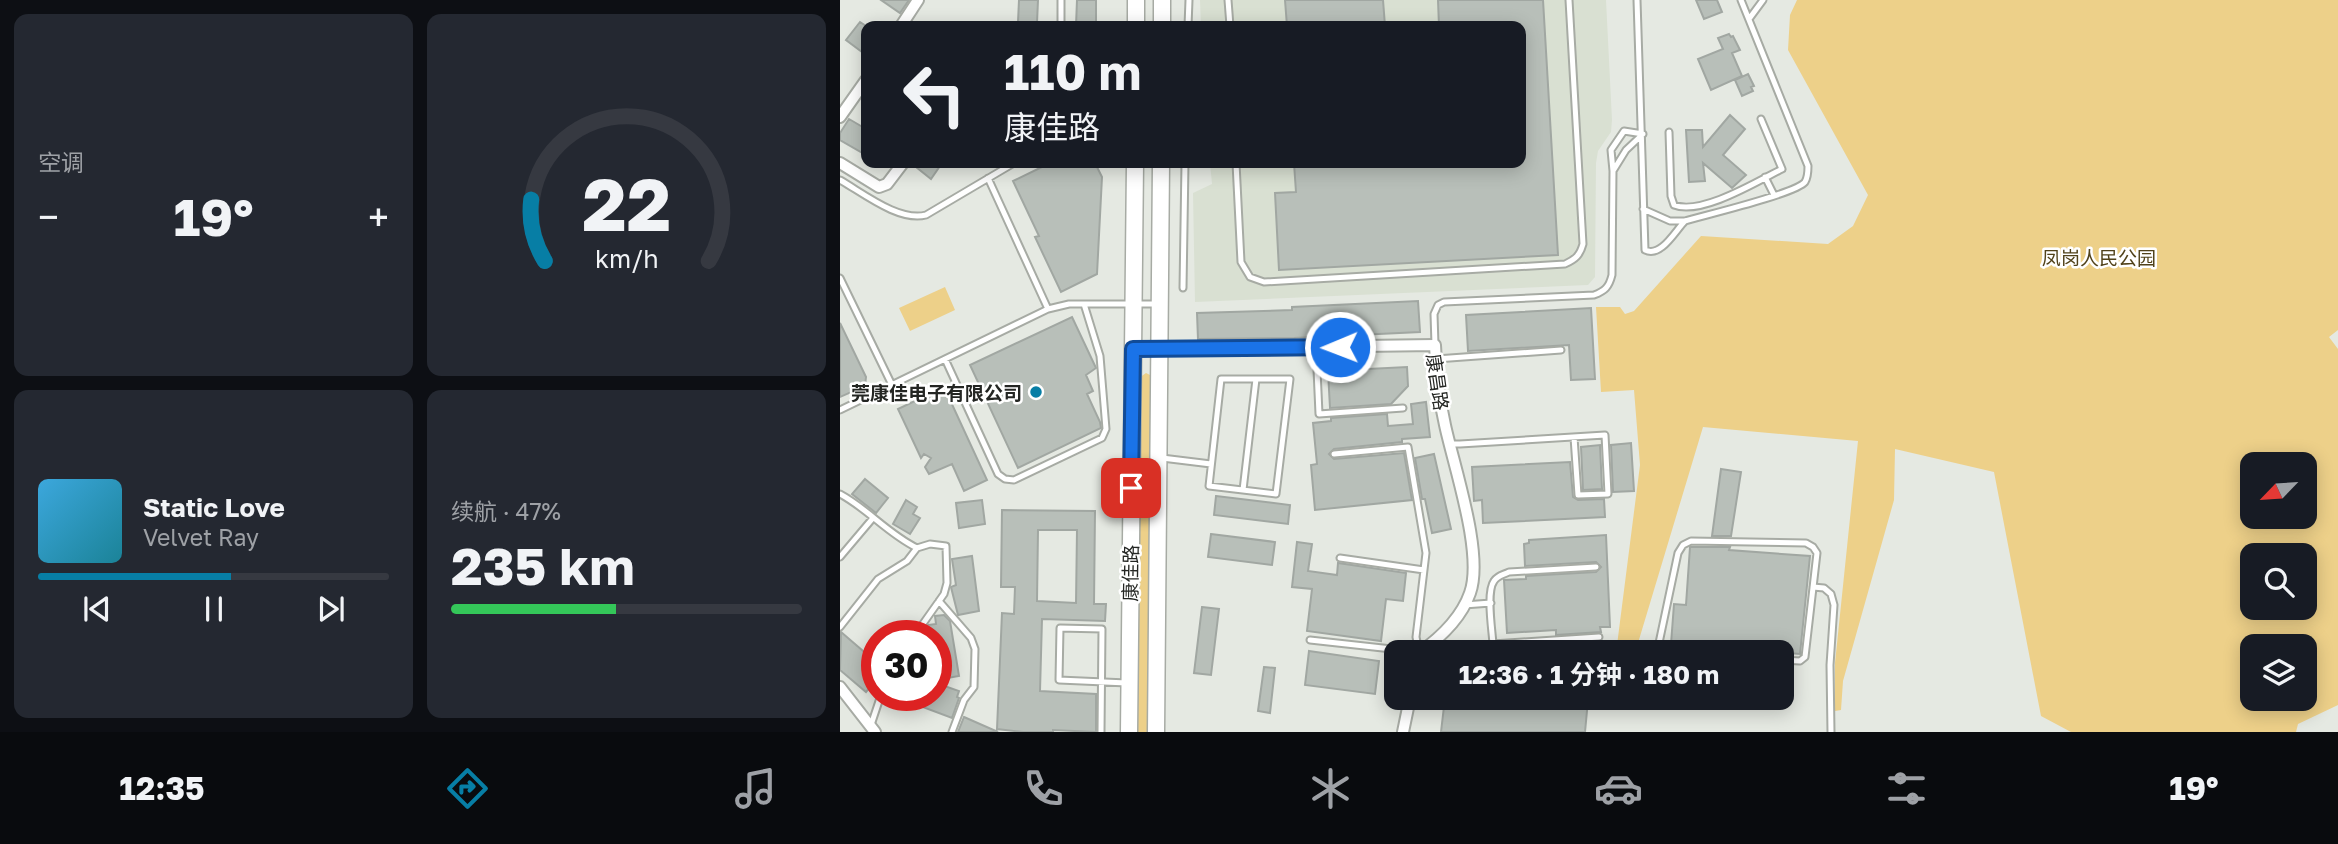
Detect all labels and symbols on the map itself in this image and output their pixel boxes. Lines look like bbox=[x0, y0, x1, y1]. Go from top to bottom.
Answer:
park label: 凤岗人民公园 bbox=[2042, 246, 2156, 269]
position arrow bbox=[1303, 310, 1377, 384]
street label: 康昌路 bbox=[1423, 352, 1453, 412]
place label: 莞康佳电子有限公司 bbox=[851, 381, 1022, 404]
marker: 莞康佳电子有限公司 bbox=[1028, 384, 1044, 400]
north arrow bbox=[2240, 452, 2317, 528]
pin bbox=[1101, 458, 1161, 518]
street label: 康佳路 bbox=[1118, 544, 1142, 602]
speed limit sign: 30 bbox=[861, 620, 952, 711]

